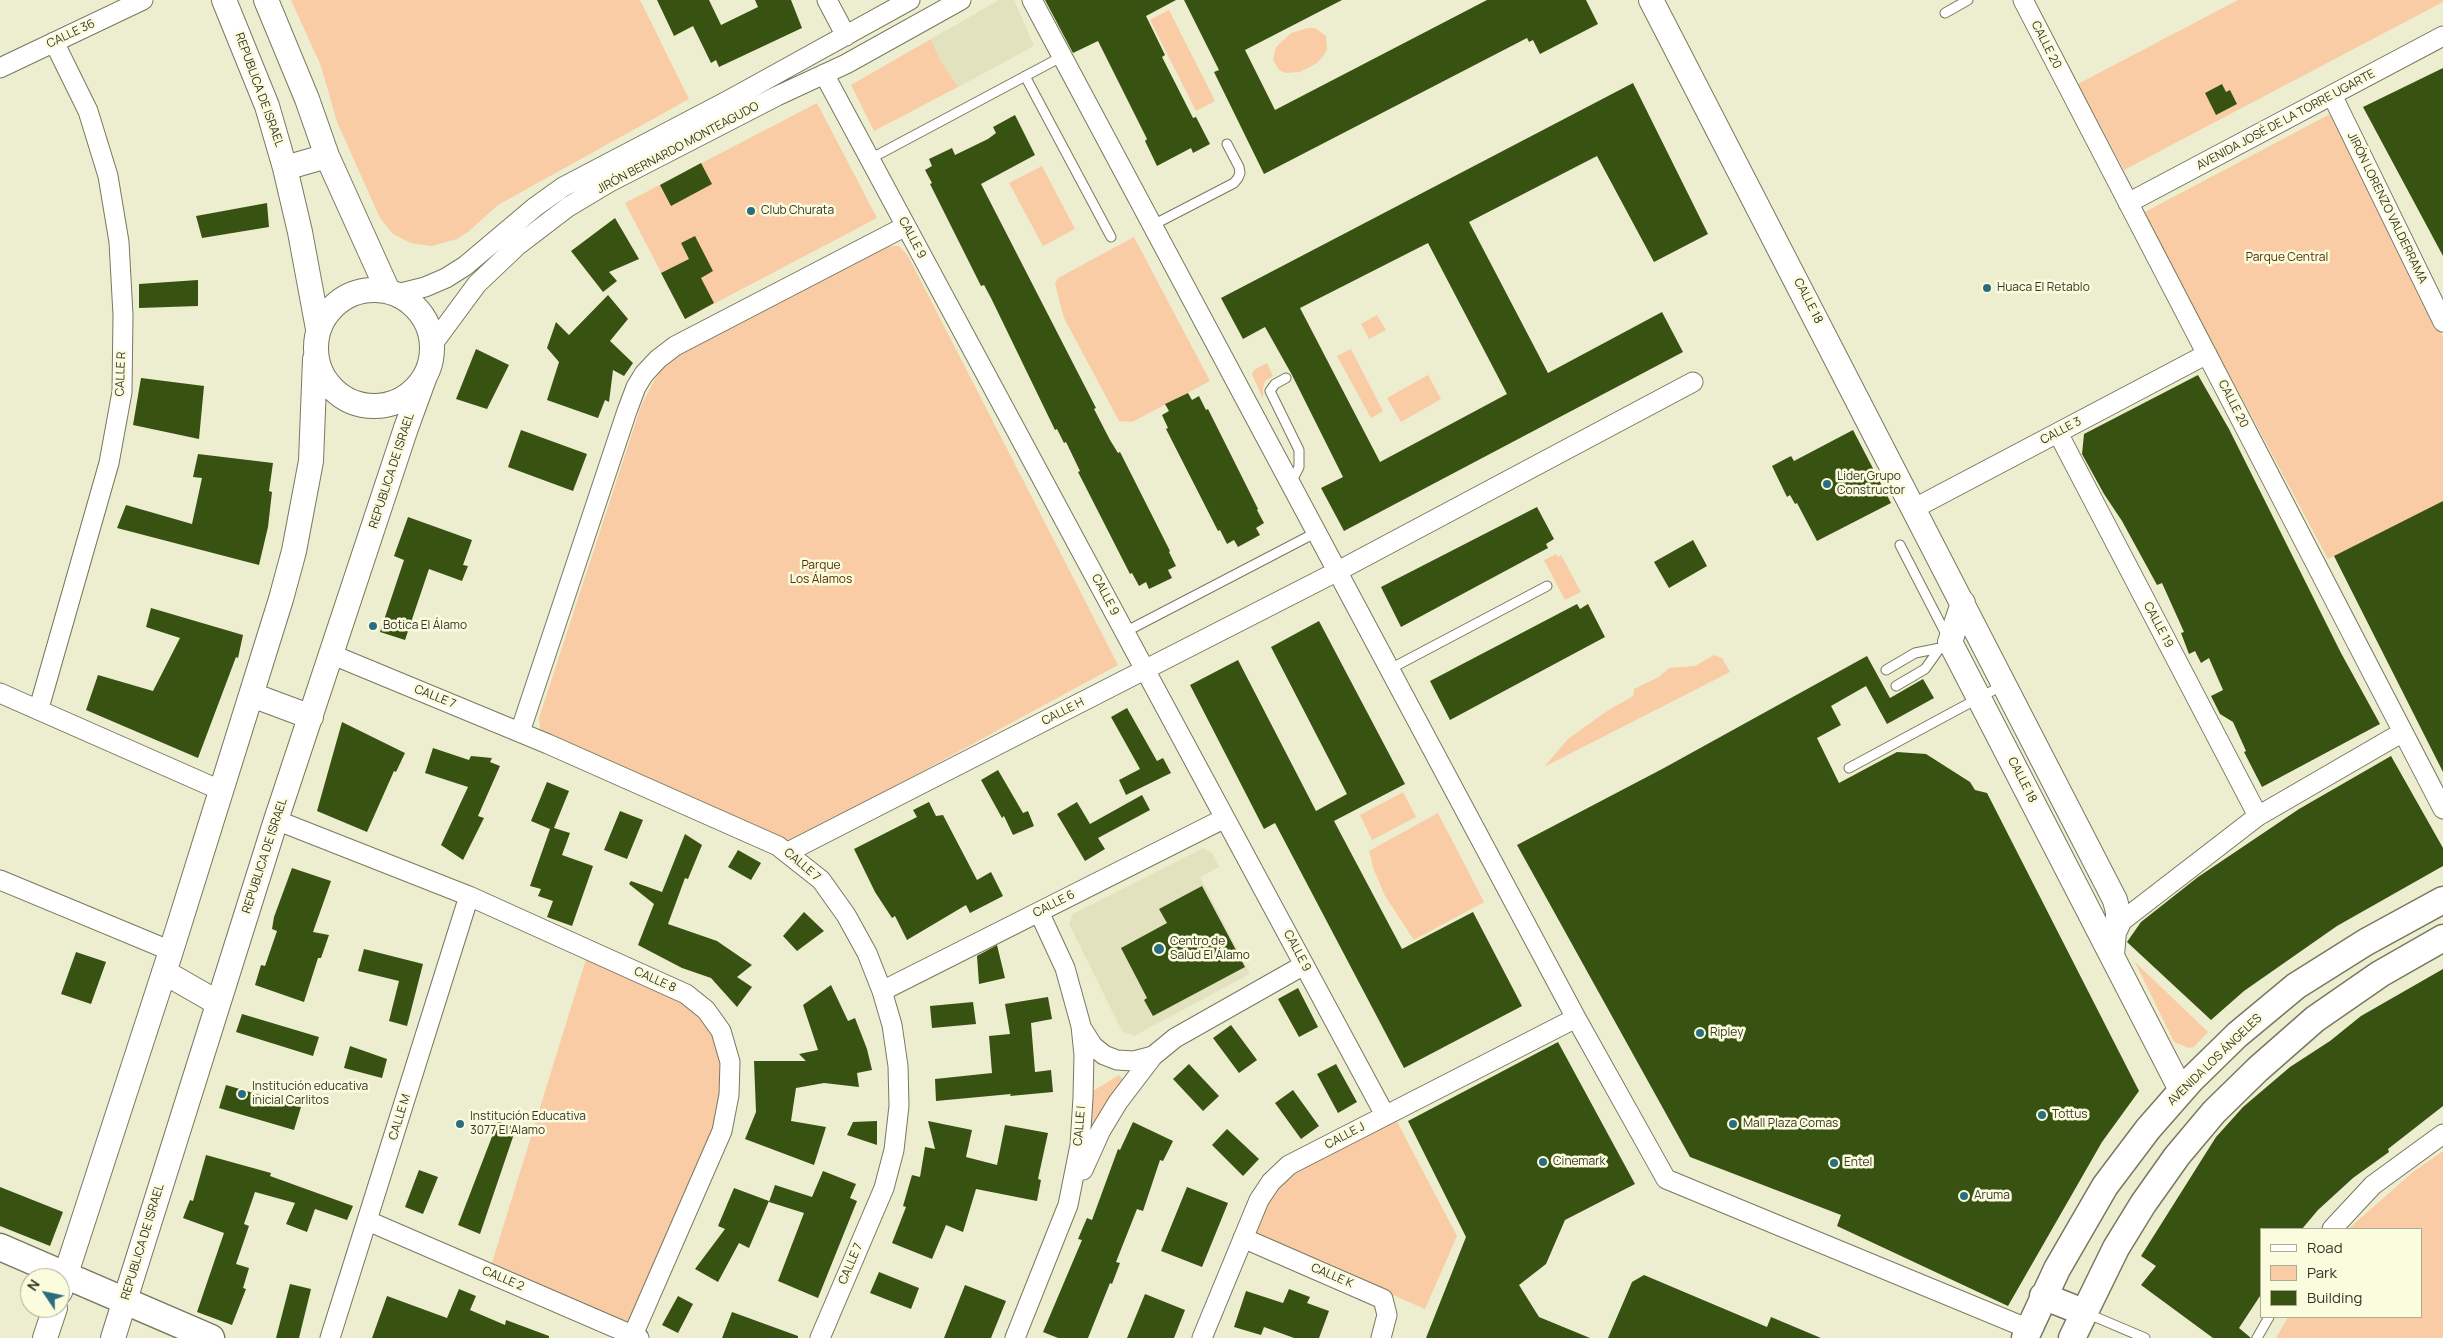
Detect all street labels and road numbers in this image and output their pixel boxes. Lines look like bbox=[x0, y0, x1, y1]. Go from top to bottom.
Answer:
street label: CALLE 36 bbox=[45, 17, 97, 51]
street label: CALLE 20 bbox=[2028, 19, 2064, 71]
street label: REPUBLICA DE ISRAEL bbox=[232, 31, 286, 149]
street label: AVENIDA JOSÉ DE LA TORRE UGARTE bbox=[2194, 67, 2378, 173]
street label: JIRÓN BERNARDO MONTEAGUDO bbox=[595, 99, 761, 197]
street label: JIRÓN LORENZO VALDERRAMA bbox=[2344, 130, 2430, 286]
street label: CALLE 9 bbox=[895, 215, 929, 261]
street label: CALLE 18 bbox=[1790, 276, 1826, 326]
street label: CALLE R bbox=[113, 351, 129, 397]
street label: CALLE 20 bbox=[2215, 378, 2251, 430]
street label: REPUBLICA DE ISRAEL bbox=[367, 412, 417, 530]
street label: CALLE 3 bbox=[2038, 414, 2084, 448]
street label: CALLE 9 bbox=[1088, 572, 1122, 618]
street label: CALLE 19 bbox=[2140, 600, 2176, 650]
street label: CALLE 7 bbox=[412, 682, 458, 712]
street label: CALLE H bbox=[1039, 695, 1087, 729]
street label: CALLE 18 bbox=[2004, 755, 2040, 805]
street label: REPUBLICA DE ISRAEL bbox=[240, 797, 290, 915]
street label: CALLE 7 bbox=[781, 846, 823, 884]
street label: CALLE 6 bbox=[1031, 887, 1077, 921]
street label: CALLE 9 bbox=[1280, 928, 1314, 974]
street label: CALLE 8 bbox=[632, 964, 678, 996]
street label: AVENIDA LOS ÁNGELES bbox=[2165, 1011, 2265, 1109]
street label: CALLE M bbox=[386, 1092, 414, 1142]
street label: CALLE I bbox=[1071, 1105, 1089, 1147]
street label: CALLE J bbox=[1323, 1120, 1367, 1152]
street label: REPUBLICA DE ISRAEL bbox=[119, 1182, 167, 1302]
street label: CALLE 7 bbox=[836, 1241, 866, 1287]
street label: CALLE K bbox=[1309, 1261, 1355, 1291]
street label: CALLE 2 bbox=[480, 1264, 526, 1294]

